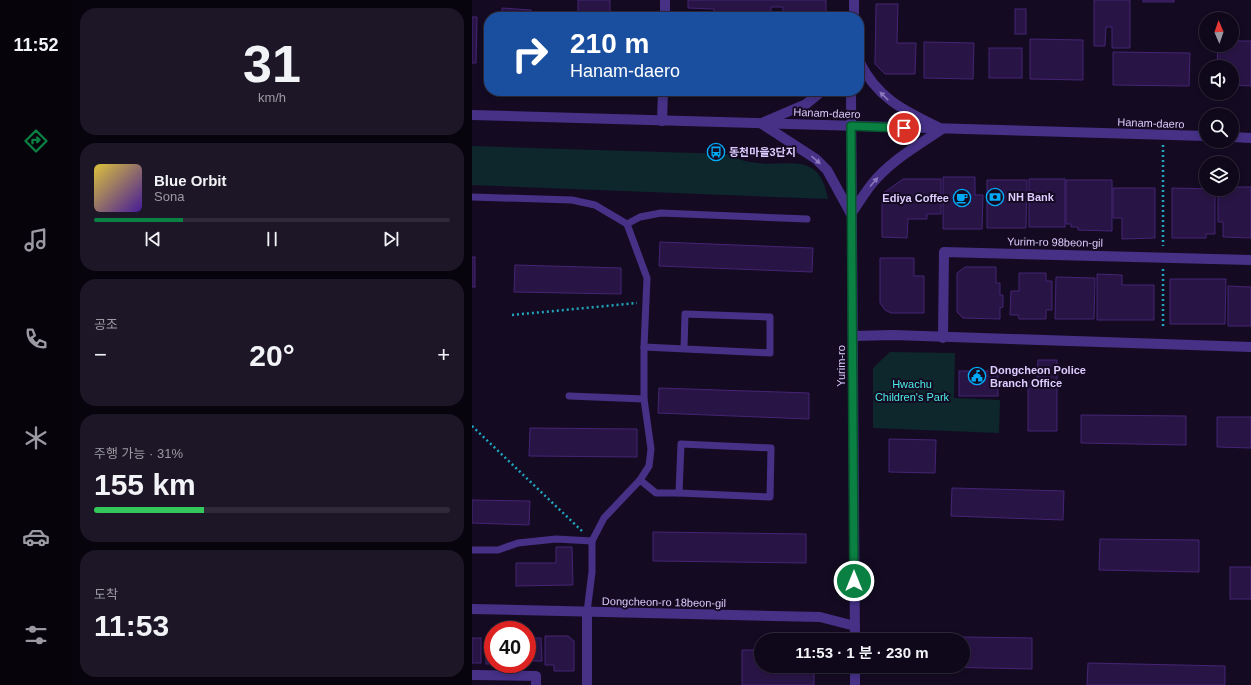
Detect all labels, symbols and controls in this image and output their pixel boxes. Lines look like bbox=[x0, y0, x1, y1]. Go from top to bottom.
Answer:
north arrow bbox=[1199, 12, 1239, 52]
map controls bbox=[1199, 12, 1239, 196]
icon: right bbox=[504, 28, 556, 80]
text: 210 m bbox=[570, 28, 649, 59]
text: 11:52 bbox=[13, 35, 59, 55]
text: 31 bbox=[243, 35, 301, 93]
button: sound bbox=[1199, 60, 1239, 100]
text: Hanam-daero bbox=[570, 61, 680, 81]
text: km/h bbox=[258, 90, 286, 105]
one-way arrow bbox=[879, 91, 889, 101]
street label: Hanam-daero bbox=[793, 106, 861, 120]
button: search bbox=[1199, 108, 1239, 148]
pin bbox=[887, 111, 921, 145]
street label: Hanam-daero bbox=[1117, 116, 1185, 130]
icon: arrive bbox=[893, 117, 915, 139]
icon: directions bbox=[22, 127, 50, 155]
bus stop icon: 동천마을3단지 bbox=[706, 142, 726, 162]
place label: 동천마을3단지 bbox=[729, 146, 796, 158]
one-way arrow bbox=[811, 156, 822, 165]
button: layers bbox=[1199, 156, 1239, 196]
text: Blue Orbit bbox=[154, 172, 227, 189]
one-way arrow bbox=[869, 176, 878, 187]
bank icon: NH Bank bbox=[985, 187, 1005, 207]
cafe icon: Ediya Coffee bbox=[952, 188, 972, 208]
text: Sona bbox=[154, 189, 184, 204]
place label: NH Bank bbox=[1008, 191, 1055, 203]
place label: Ediya Coffee bbox=[882, 192, 949, 204]
icon: music bbox=[22, 226, 50, 254]
icon: previous bbox=[142, 228, 164, 250]
icon: pause bbox=[261, 228, 283, 250]
icon: next bbox=[380, 228, 402, 250]
street label: Yurim-ro 98beon-gil bbox=[1007, 235, 1103, 249]
text: 공조 bbox=[94, 317, 118, 332]
icon: phone bbox=[22, 325, 50, 353]
text: 20° bbox=[249, 339, 295, 372]
text: − bbox=[94, 342, 107, 367]
text: + bbox=[437, 342, 450, 367]
street label: Yurim-ro bbox=[835, 345, 847, 387]
place label: Dongcheon Police Branch Office bbox=[990, 364, 1086, 389]
public building icon: Dongcheon Police Branch Office bbox=[967, 366, 987, 386]
park label: Hwachu Children's Park bbox=[875, 378, 950, 403]
icon: climate bbox=[22, 424, 50, 452]
text: 주행 가능 · 31% bbox=[94, 446, 183, 461]
text: 155 km bbox=[94, 468, 196, 501]
icon: car bbox=[22, 523, 50, 551]
position arrow bbox=[833, 560, 875, 602]
text: 도착 bbox=[94, 587, 118, 602]
street label: Dongcheon-ro 18beon-gil bbox=[602, 595, 726, 609]
text: 11:53 bbox=[94, 609, 169, 642]
icon: filters bbox=[22, 621, 50, 649]
speed limit sign: 40 bbox=[484, 621, 536, 673]
text: 11:53 · 1 분 · 230 m bbox=[795, 644, 929, 661]

